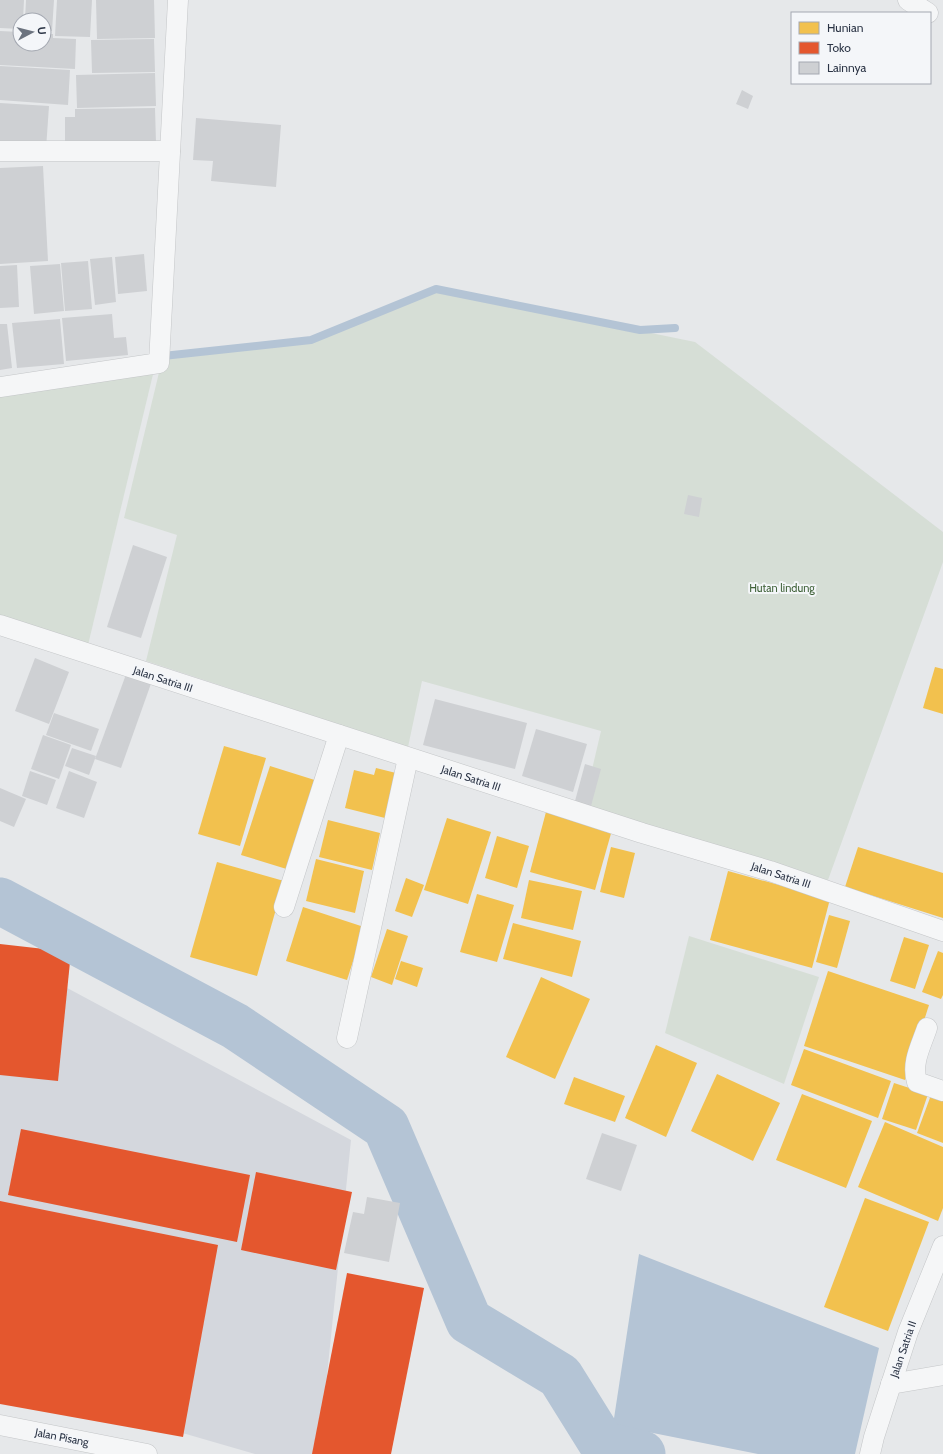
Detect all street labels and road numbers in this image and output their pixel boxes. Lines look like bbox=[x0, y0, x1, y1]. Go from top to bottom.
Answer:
street label: Jalan Satria III bbox=[131, 662, 195, 695]
street label: Jalan Satria III bbox=[439, 761, 503, 794]
street label: Jalan Satria III bbox=[749, 858, 813, 891]
street label: Jalan Satria II bbox=[886, 1319, 919, 1380]
street label: Jalan Pisang bbox=[33, 1425, 91, 1449]

